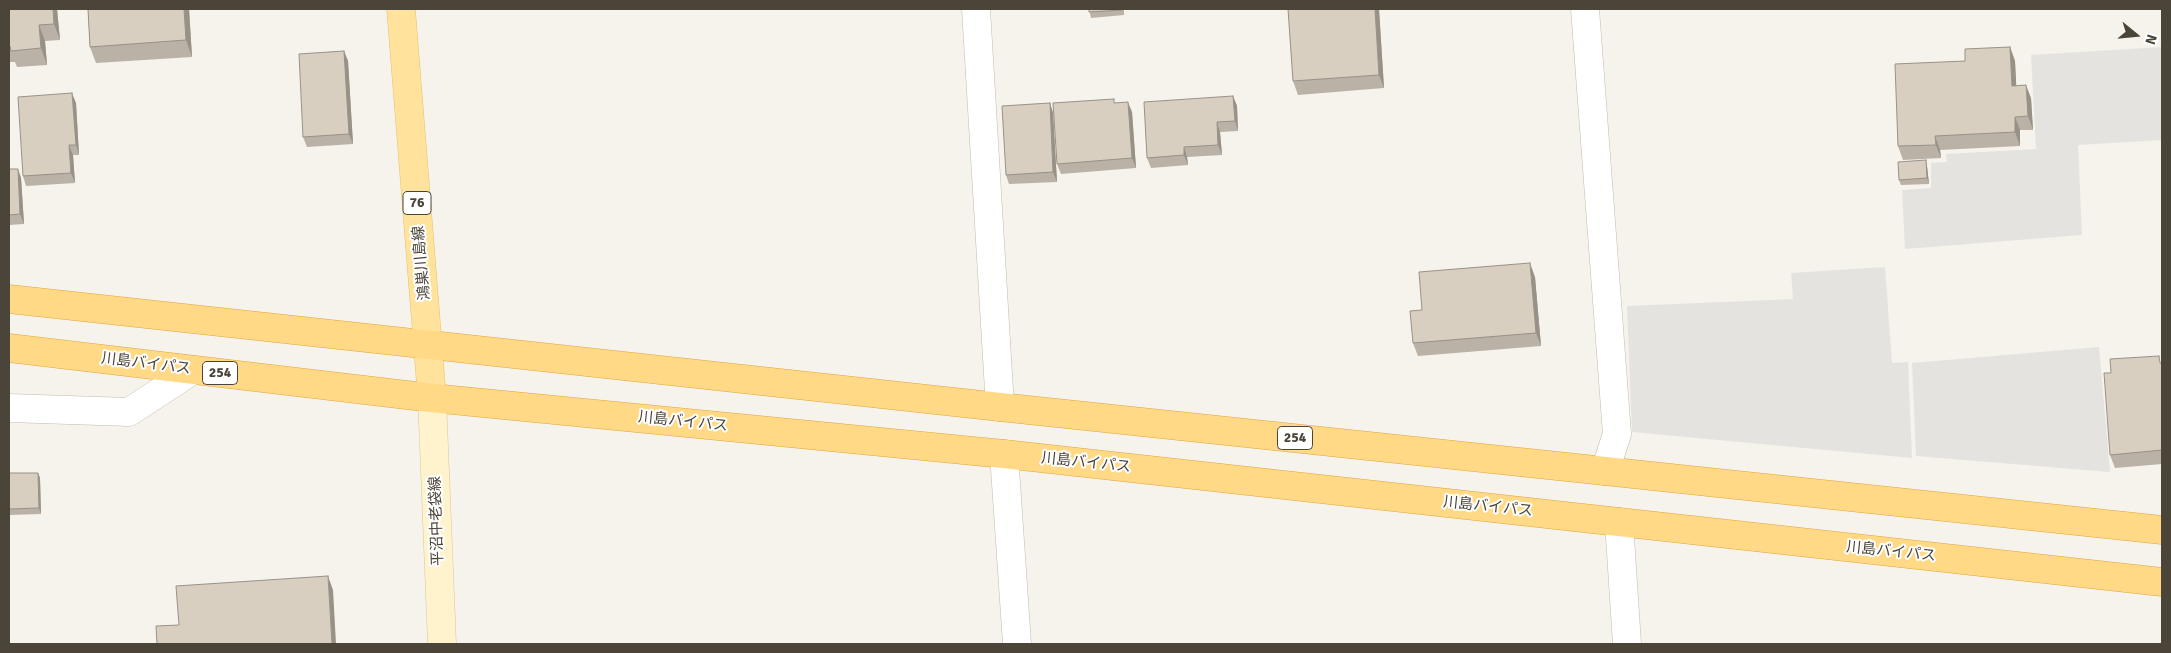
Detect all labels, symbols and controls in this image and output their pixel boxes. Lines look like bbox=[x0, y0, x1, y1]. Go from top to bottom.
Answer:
north arrow bbox=[2111, 10, 2161, 60]
text: N bbox=[2141, 32, 2160, 47]
road number: 76 bbox=[403, 192, 431, 214]
street label: 鴻巣川島線 bbox=[410, 225, 434, 301]
street label: 川島バイパス bbox=[100, 350, 192, 378]
road number: 254 bbox=[202, 362, 238, 384]
street label: 川島バイパス bbox=[637, 408, 729, 436]
road number: 254 bbox=[1278, 426, 1312, 449]
street label: 川島バイパス bbox=[1040, 449, 1132, 477]
street label: 平沼中老袋線 bbox=[426, 476, 448, 566]
street label: 川島バイパス bbox=[1442, 493, 1534, 521]
street label: 川島バイパス bbox=[1845, 538, 1937, 566]

